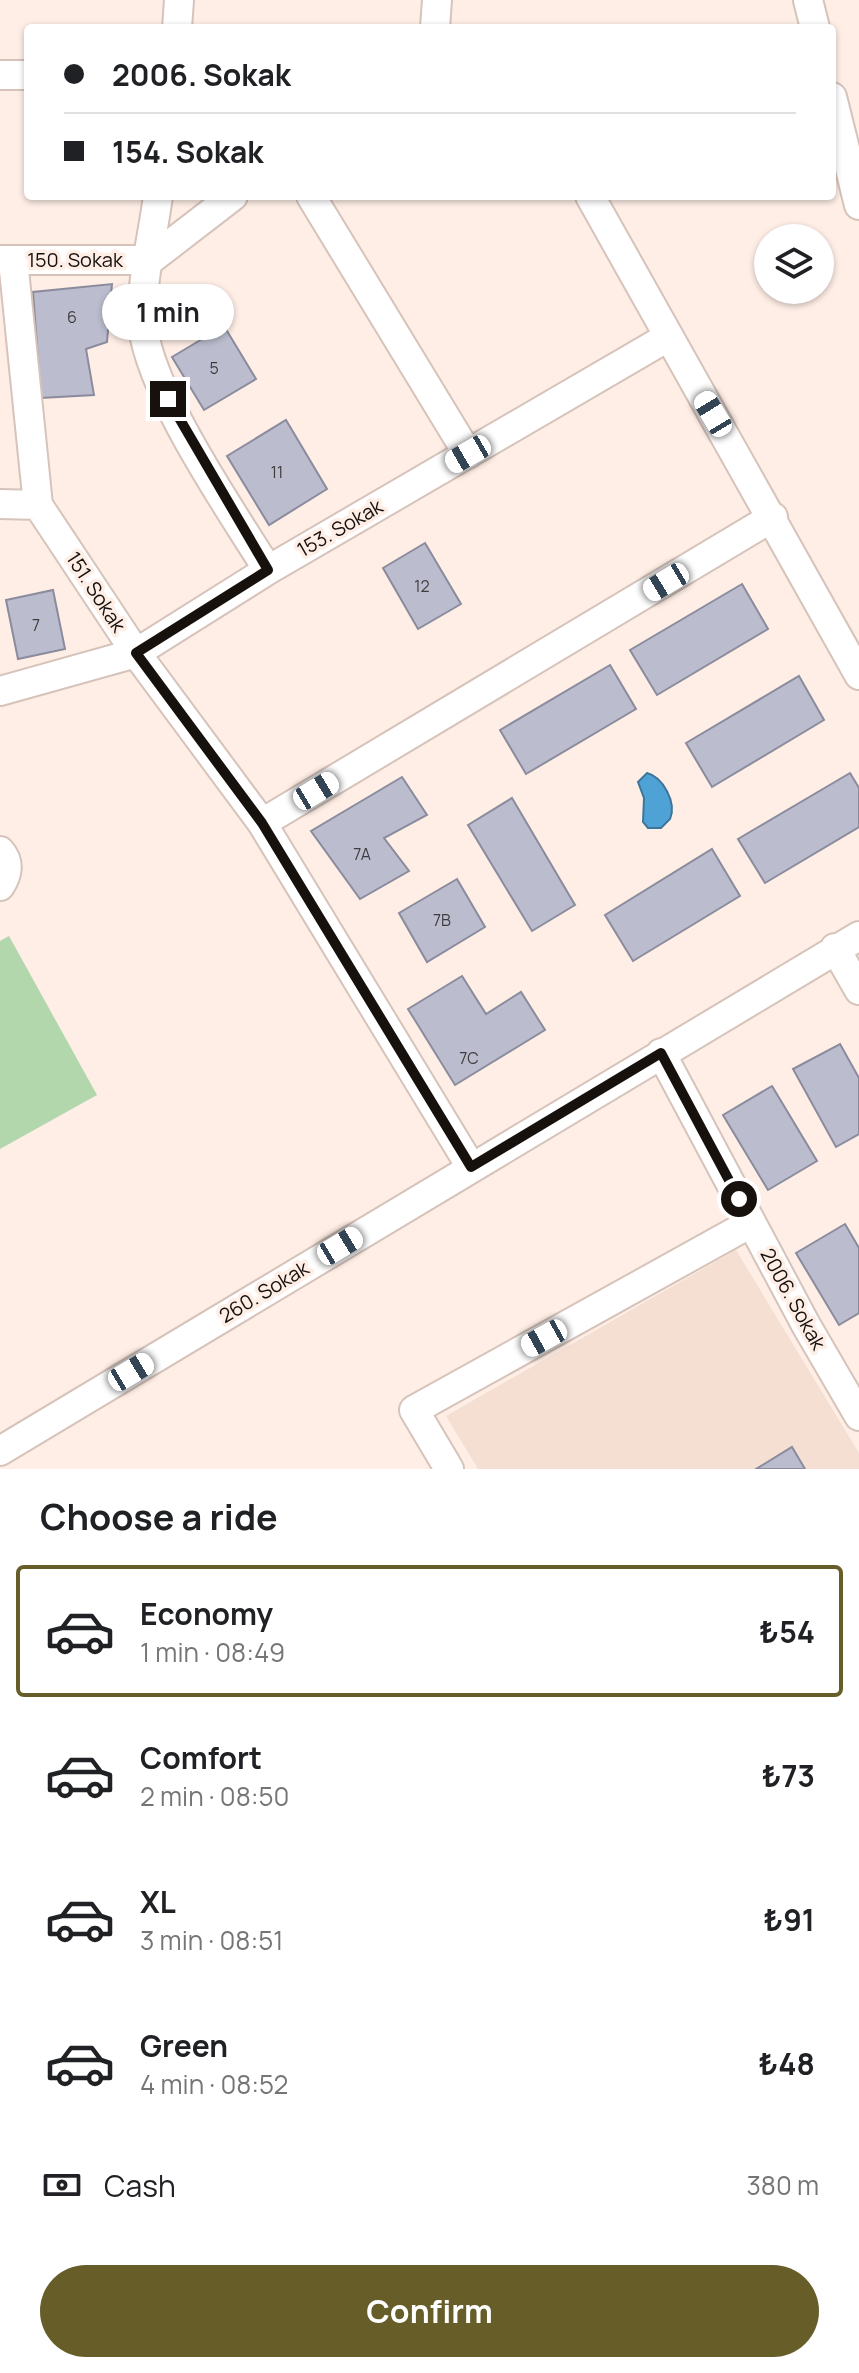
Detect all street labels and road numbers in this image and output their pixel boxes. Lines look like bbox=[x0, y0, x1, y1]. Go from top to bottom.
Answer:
street label: 150. Sokak bbox=[27, 246, 124, 273]
street label: 153. Sokak bbox=[292, 492, 388, 563]
street label: 151. Sokak bbox=[60, 546, 133, 638]
street label: 2006. Sokak bbox=[754, 1243, 833, 1355]
street label: 260. Sokak bbox=[214, 1254, 315, 1329]

